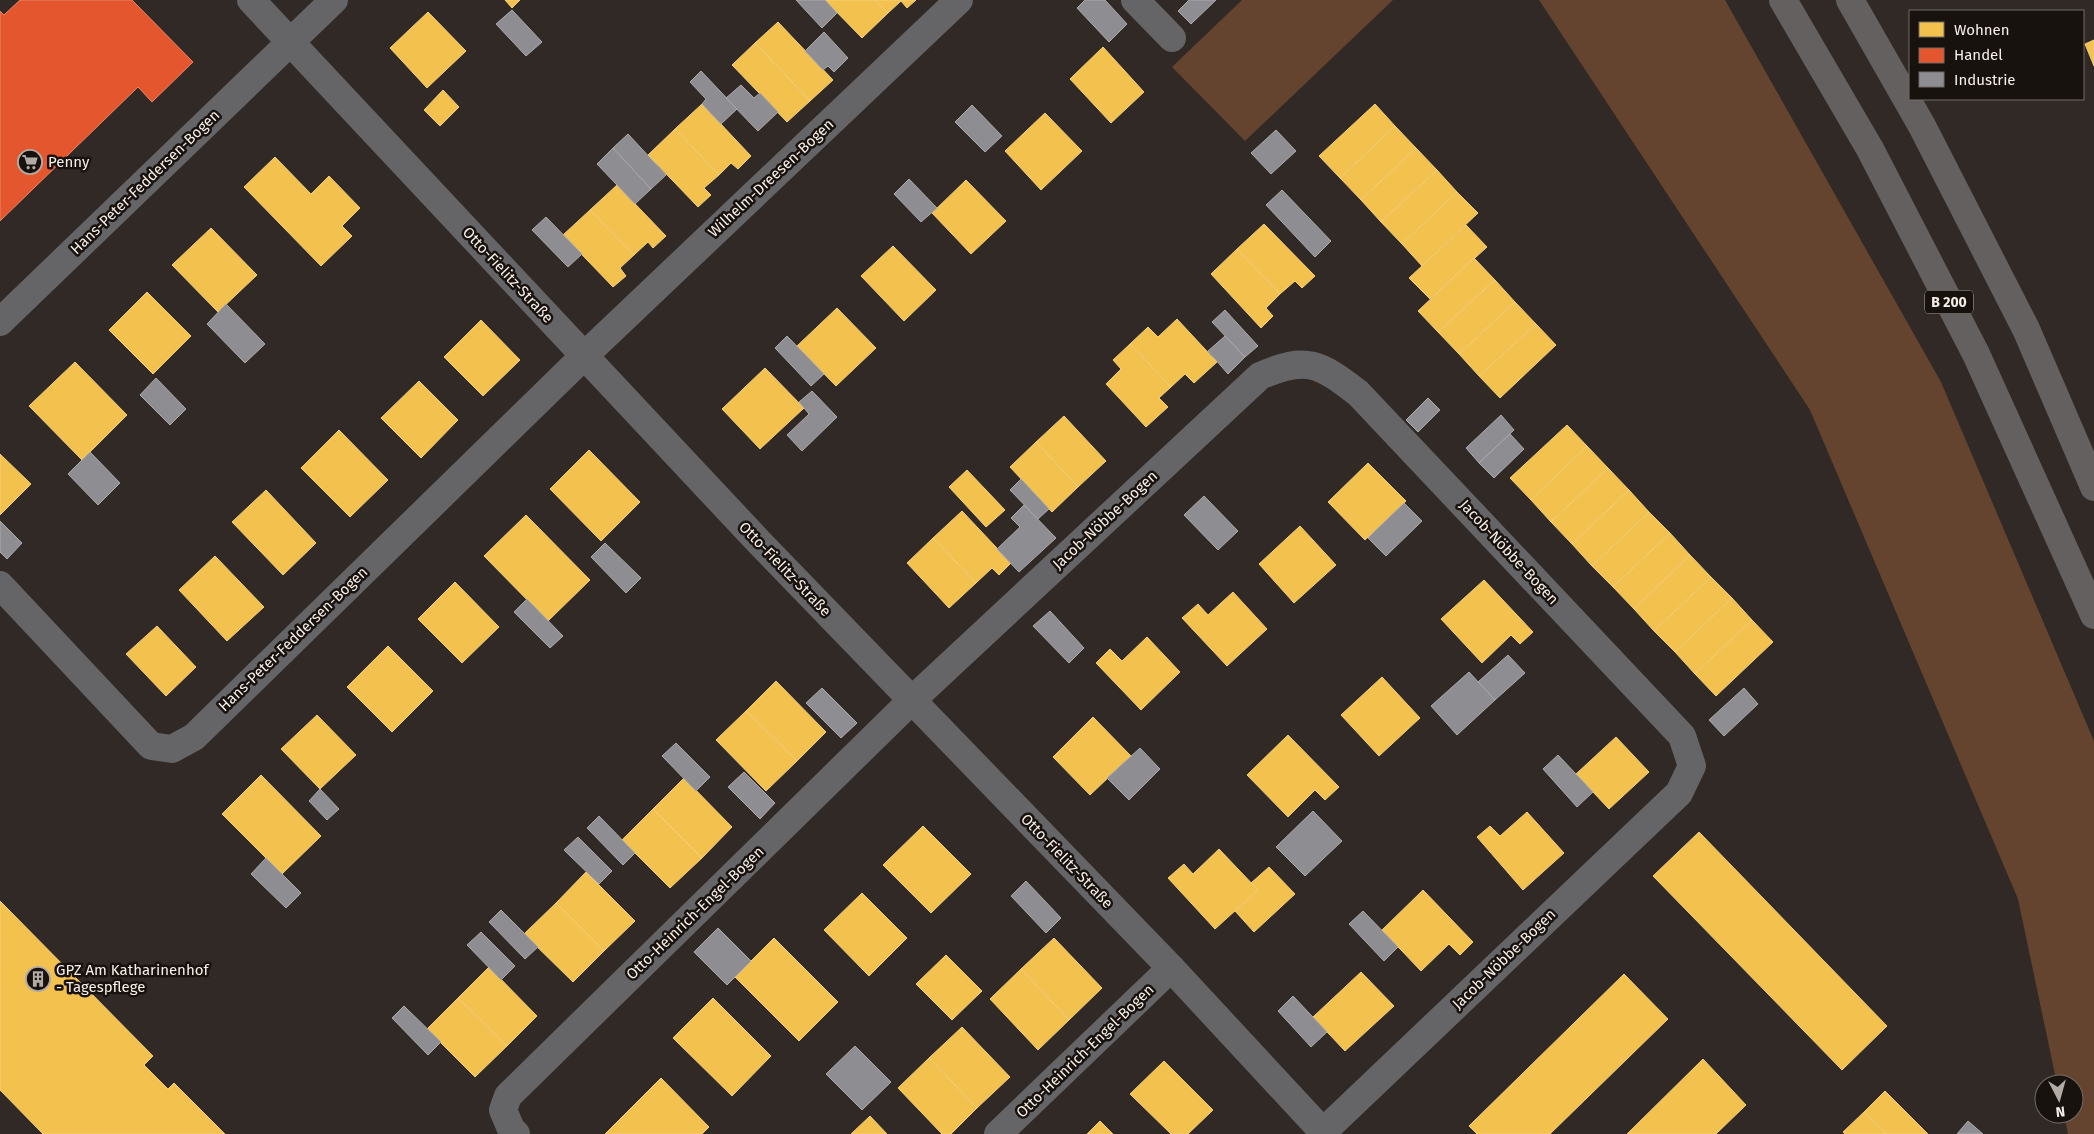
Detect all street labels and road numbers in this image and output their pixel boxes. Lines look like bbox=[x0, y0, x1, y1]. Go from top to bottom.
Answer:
street label: Hans-Peter-Feddersen-Bogen bbox=[67, 106, 223, 258]
street label: Wilhelm-Dreesen-Bogen bbox=[705, 115, 837, 241]
street label: Otto-Fielitz-Straße bbox=[459, 223, 557, 327]
road number: B 200 bbox=[1925, 290, 1973, 314]
street label: Jacob-Nöbbe-Bogen bbox=[1049, 467, 1161, 573]
street label: Jacob-Nöbbe-Bogen bbox=[1456, 496, 1562, 608]
street label: Otto-Fielitz-Straße bbox=[735, 518, 835, 620]
street label: Hans-Peter-Feddersen-Bogen bbox=[215, 563, 371, 715]
street label: Otto-Fielitz-Straße bbox=[1017, 810, 1117, 912]
street label: Otto-Heinrich-Engel-Bogen bbox=[622, 843, 768, 983]
street label: Jacob-Nöbbe-Bogen bbox=[1449, 905, 1559, 1013]
street label: Otto-Heinrich-Engel-Bogen bbox=[1012, 981, 1158, 1121]

